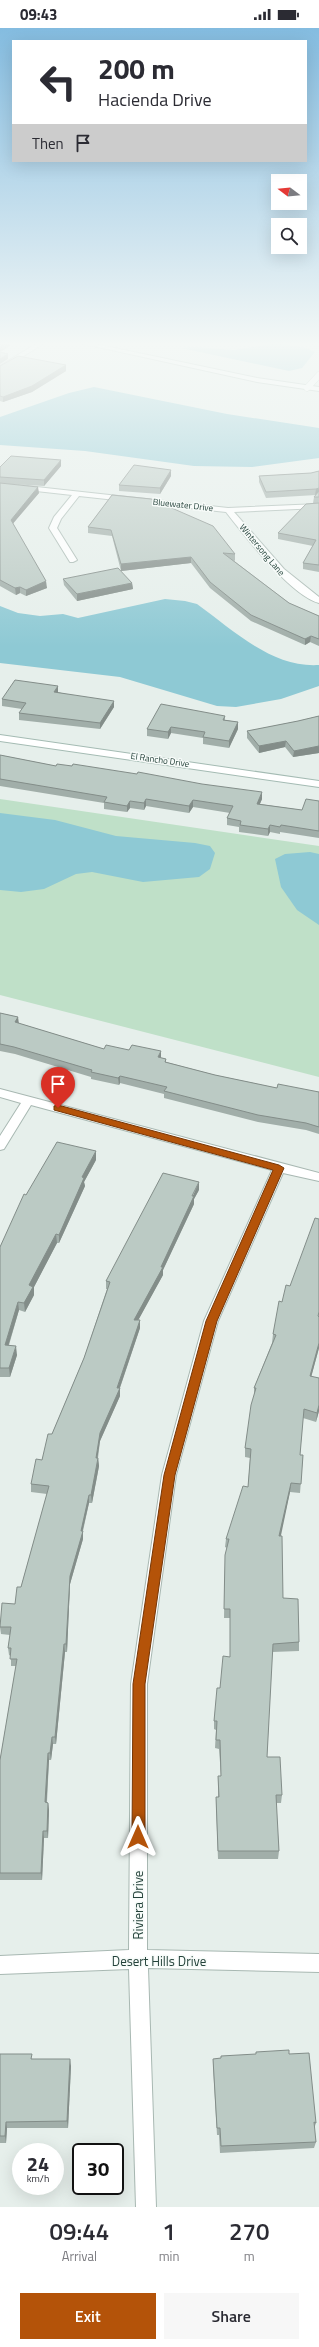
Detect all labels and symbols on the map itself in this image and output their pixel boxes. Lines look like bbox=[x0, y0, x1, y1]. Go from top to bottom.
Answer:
north arrow bbox=[271, 174, 307, 210]
street label: Bluewater Drive bbox=[152, 495, 214, 514]
street label: Wintersong Lane bbox=[237, 521, 288, 579]
street label: El Rancho Drive bbox=[130, 749, 191, 770]
pin bbox=[41, 1067, 75, 1108]
position arrow bbox=[117, 1816, 159, 1858]
street label: Riviera Drive bbox=[128, 1871, 148, 1939]
street label: Desert Hills Drive bbox=[112, 1951, 206, 1971]
speed limit sign: 30 bbox=[72, 2143, 124, 2195]

